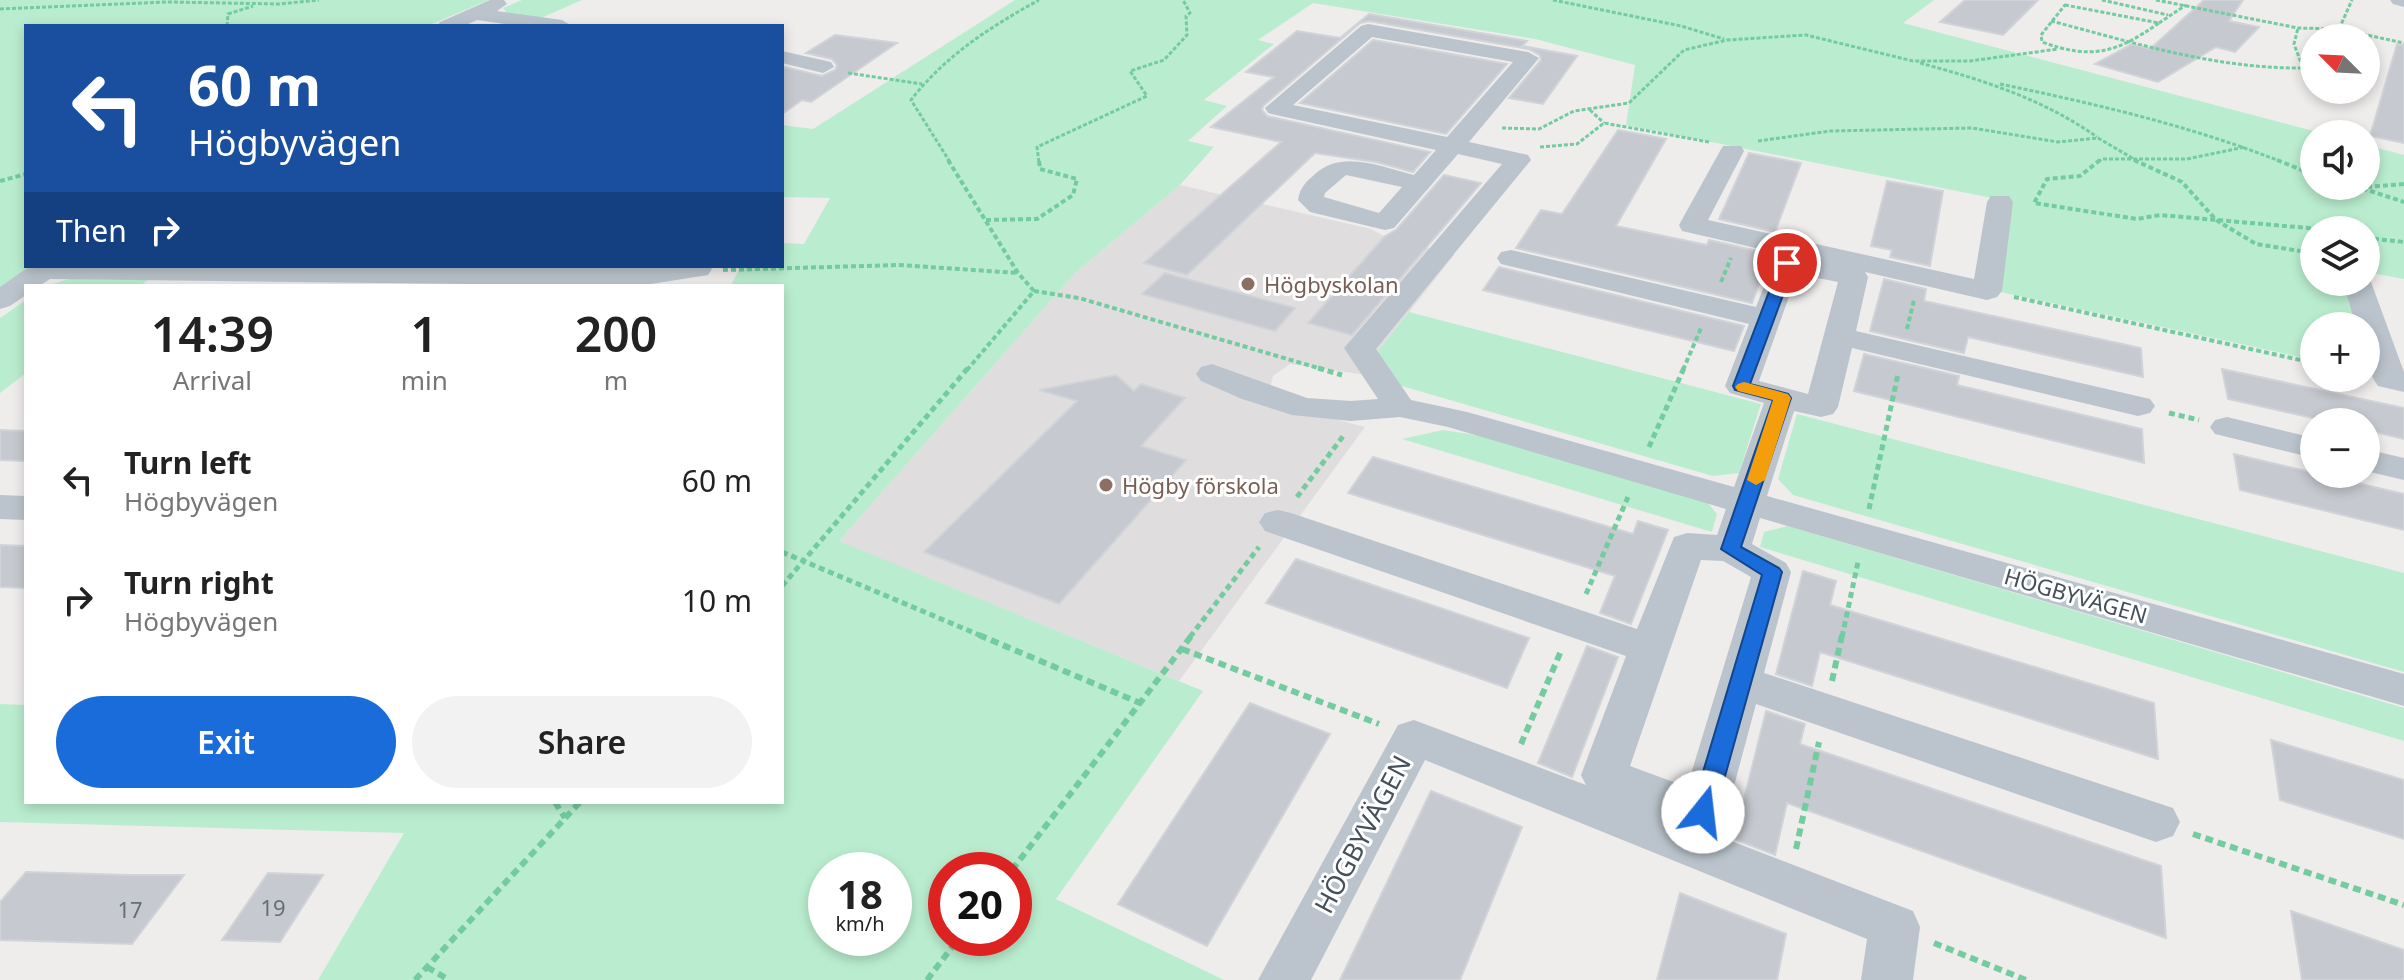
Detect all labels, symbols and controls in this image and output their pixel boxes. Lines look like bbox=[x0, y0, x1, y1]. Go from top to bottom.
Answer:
north arrow bbox=[2300, 24, 2380, 104]
map controls bbox=[2300, 24, 2380, 488]
text: 60 m bbox=[188, 46, 321, 122]
icon: left bbox=[56, 56, 160, 160]
text: Högbyvägen bbox=[188, 118, 402, 167]
button: sound bbox=[2300, 120, 2380, 200]
icon: right bbox=[143, 208, 187, 252]
text: Then bbox=[56, 210, 127, 251]
button: layers bbox=[2300, 216, 2380, 296]
pin bbox=[1753, 229, 1821, 297]
icon: arrive bbox=[1765, 241, 1809, 285]
place label: Högbyskolan bbox=[1264, 269, 1399, 299]
marker: Högbyskolan bbox=[1239, 275, 1257, 293]
text: 14:39 bbox=[151, 301, 274, 366]
text: 1 bbox=[411, 301, 438, 366]
text: 200 bbox=[575, 301, 657, 366]
button: + bbox=[2300, 312, 2380, 392]
text: Arrival bbox=[173, 362, 252, 398]
text: min bbox=[401, 362, 448, 398]
text: m bbox=[604, 362, 628, 398]
button: − bbox=[2300, 408, 2380, 488]
text: Turn left bbox=[124, 442, 252, 483]
icon: left bbox=[56, 458, 100, 502]
text: 60 m bbox=[682, 460, 752, 501]
place label: Högby förskola bbox=[1122, 470, 1279, 500]
marker: Högby förskola bbox=[1097, 476, 1115, 494]
text: Högbyvägen bbox=[124, 483, 278, 519]
street label: HÖGBYVÄGEN bbox=[2001, 560, 2151, 630]
text: Turn right bbox=[124, 562, 274, 603]
icon: right bbox=[56, 578, 100, 622]
text: 10 m bbox=[682, 580, 752, 621]
text: Högbyvägen bbox=[124, 603, 278, 639]
button: Exit bbox=[56, 696, 396, 788]
button: Share bbox=[412, 696, 752, 788]
street label: HÖGBYVÄGEN bbox=[1305, 749, 1419, 919]
position arrow bbox=[1661, 770, 1745, 854]
speed limit sign: 20 bbox=[928, 852, 1032, 956]
text: 18 bbox=[837, 866, 883, 921]
house number: 19 bbox=[260, 892, 286, 922]
house number: 17 bbox=[117, 894, 143, 924]
text: km/h bbox=[835, 910, 885, 937]

